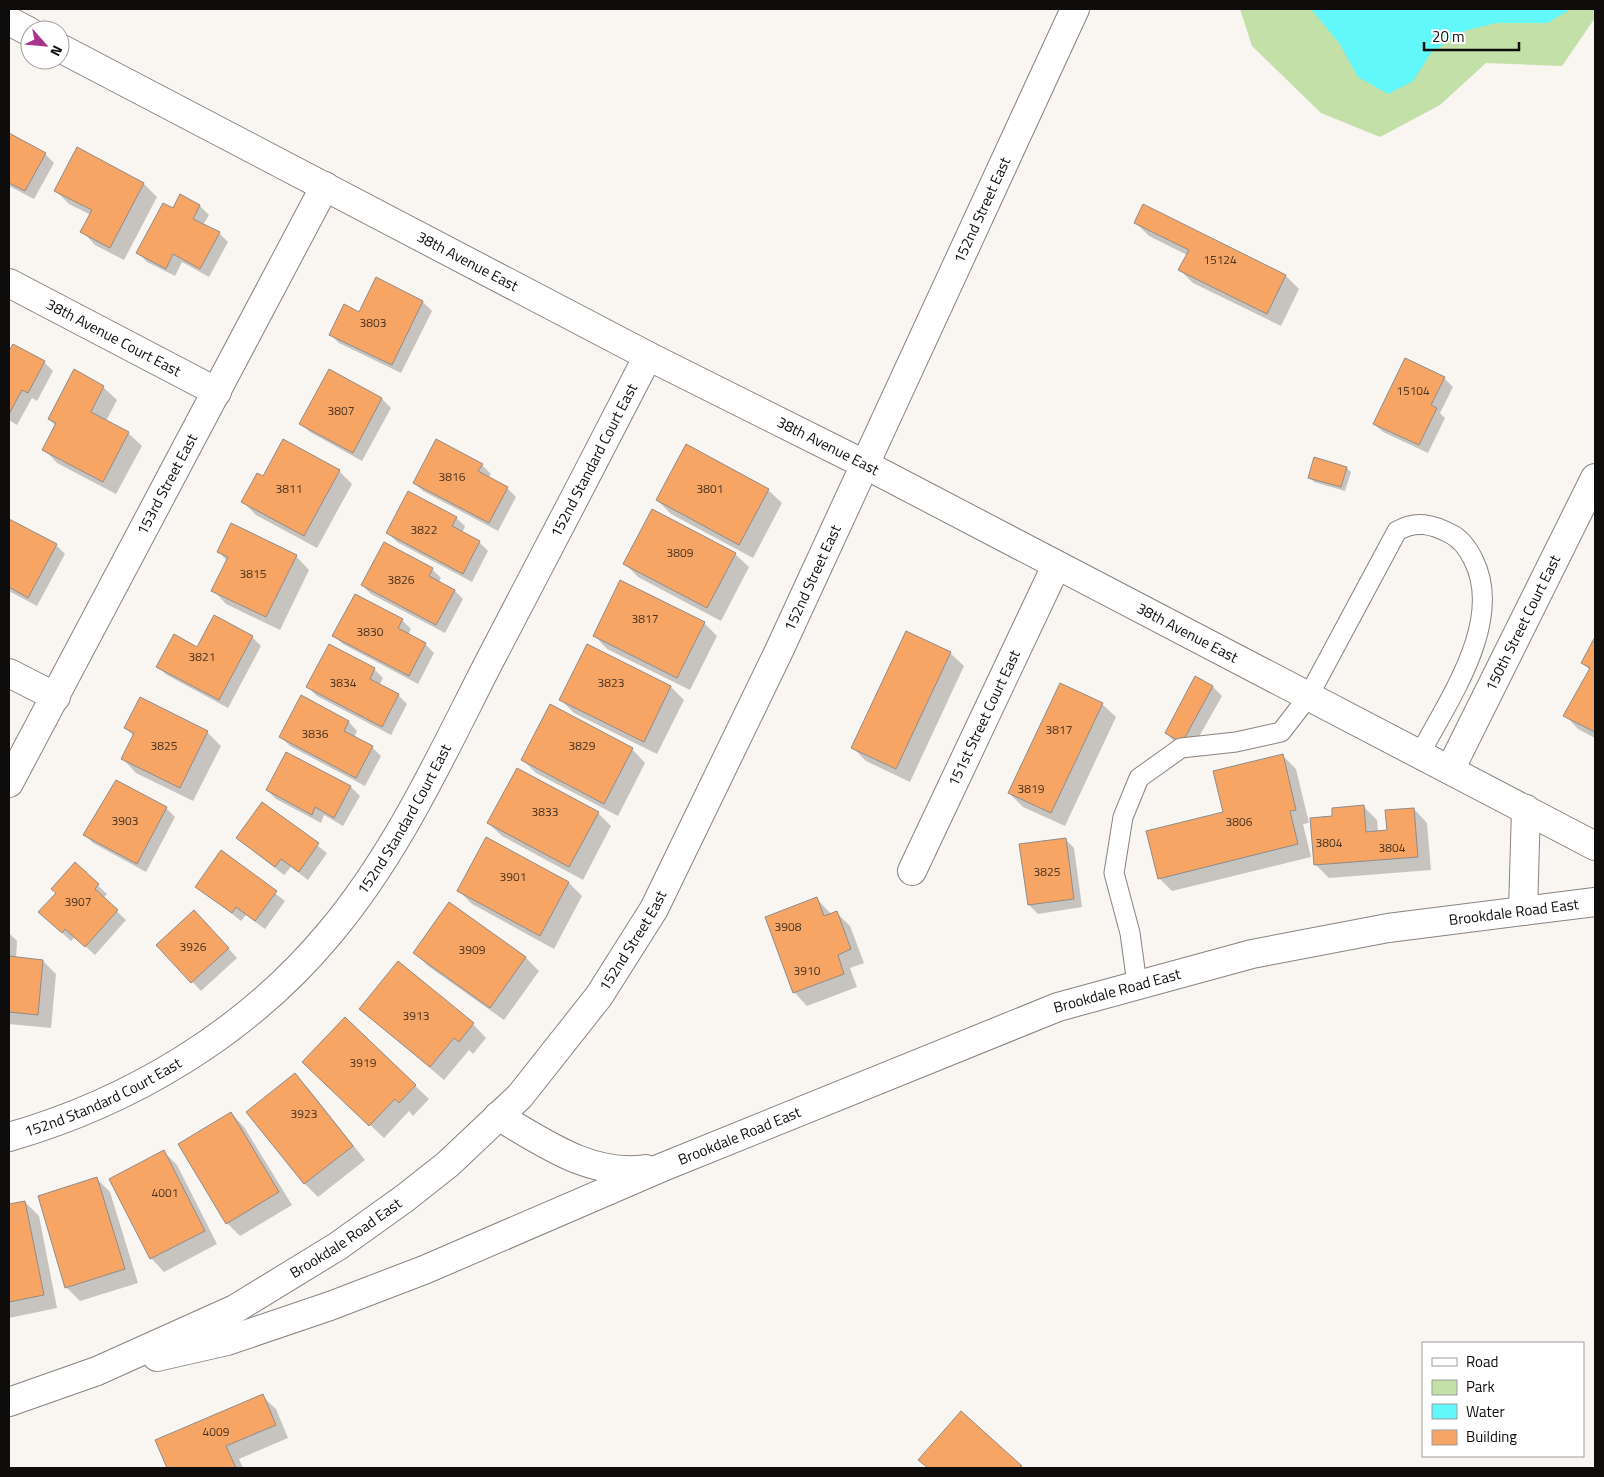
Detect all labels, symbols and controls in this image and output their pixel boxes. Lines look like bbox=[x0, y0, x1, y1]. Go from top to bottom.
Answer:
north arrow bbox=[20, 20, 70, 70]
scale bar bbox=[1424, 20, 1519, 52]
text: 20 m bbox=[1432, 25, 1465, 48]
text: N bbox=[45, 42, 69, 60]
street label: 152nd Street East bbox=[947, 153, 1016, 267]
street label: 38th Avenue East bbox=[413, 225, 523, 297]
house number: 15124 bbox=[1203, 250, 1237, 269]
street label: 38th Avenue Court East bbox=[42, 292, 186, 383]
house number: 3803 bbox=[360, 313, 386, 332]
street label: 152nd Standard Court East bbox=[544, 379, 643, 541]
house number: 15104 bbox=[1396, 381, 1430, 400]
house number: 3807 bbox=[328, 401, 354, 420]
street label: 38th Avenue East bbox=[773, 410, 884, 481]
street label: 153rd Street East bbox=[130, 429, 203, 539]
house number: 3816 bbox=[439, 467, 466, 486]
house number: 3811 bbox=[276, 479, 302, 498]
house number: 3801 bbox=[697, 479, 723, 498]
house number: 3822 bbox=[411, 520, 437, 539]
street label: 152nd Street East bbox=[778, 520, 847, 635]
house number: 3809 bbox=[667, 543, 694, 562]
street label: 150th Street Court East bbox=[1479, 550, 1566, 695]
house number: 3815 bbox=[240, 564, 267, 583]
house number: 3826 bbox=[388, 570, 415, 589]
street label: 38th Avenue East bbox=[1133, 596, 1243, 669]
house number: 3817 bbox=[632, 609, 658, 628]
house number: 3830 bbox=[357, 622, 384, 641]
street label: 151st Street Court East bbox=[942, 645, 1026, 790]
house number: 3821 bbox=[189, 647, 215, 666]
house number: 3834 bbox=[330, 673, 357, 692]
house number: 3823 bbox=[598, 673, 624, 692]
house number: 3817 bbox=[1046, 720, 1072, 739]
house number: 3836 bbox=[302, 724, 329, 743]
house number: 3825 bbox=[151, 736, 178, 755]
house number: 3829 bbox=[569, 736, 596, 755]
street label: 152nd Standard Court East bbox=[351, 739, 457, 899]
house number: 3819 bbox=[1018, 779, 1045, 798]
house number: 3833 bbox=[532, 802, 558, 821]
house number: 3903 bbox=[112, 811, 138, 830]
house number: 3806 bbox=[1226, 812, 1253, 831]
house number: 3804 bbox=[1316, 833, 1343, 852]
house number: 3804 bbox=[1379, 838, 1406, 857]
house number: 3825 bbox=[1034, 862, 1061, 881]
house number: 3901 bbox=[500, 867, 526, 886]
street label: 152nd Street East bbox=[593, 886, 673, 995]
house number: 3907 bbox=[65, 892, 91, 911]
street label: Brookdale Road East bbox=[1447, 892, 1581, 931]
house number: 3908 bbox=[775, 917, 802, 936]
house number: 3926 bbox=[180, 937, 207, 956]
house number: 3909 bbox=[459, 940, 486, 959]
house number: 3910 bbox=[794, 961, 821, 980]
street label: Brookdale Road East bbox=[1051, 962, 1184, 1019]
house number: 3913 bbox=[403, 1006, 429, 1025]
street label: 152nd Standard Court East bbox=[21, 1051, 186, 1143]
house number: 3919 bbox=[350, 1053, 377, 1072]
street label: Brookdale Road East bbox=[674, 1100, 805, 1171]
house number: 3923 bbox=[291, 1104, 317, 1123]
house number: 4001 bbox=[152, 1183, 178, 1202]
street label: Brookdale Road East bbox=[285, 1192, 407, 1284]
legend bbox=[1422, 1342, 1584, 1457]
text: Road bbox=[1466, 1350, 1498, 1373]
text: Park bbox=[1466, 1375, 1495, 1398]
text: Water bbox=[1466, 1400, 1505, 1423]
house number: 4009 bbox=[203, 1422, 230, 1441]
text: Building bbox=[1466, 1425, 1517, 1448]

